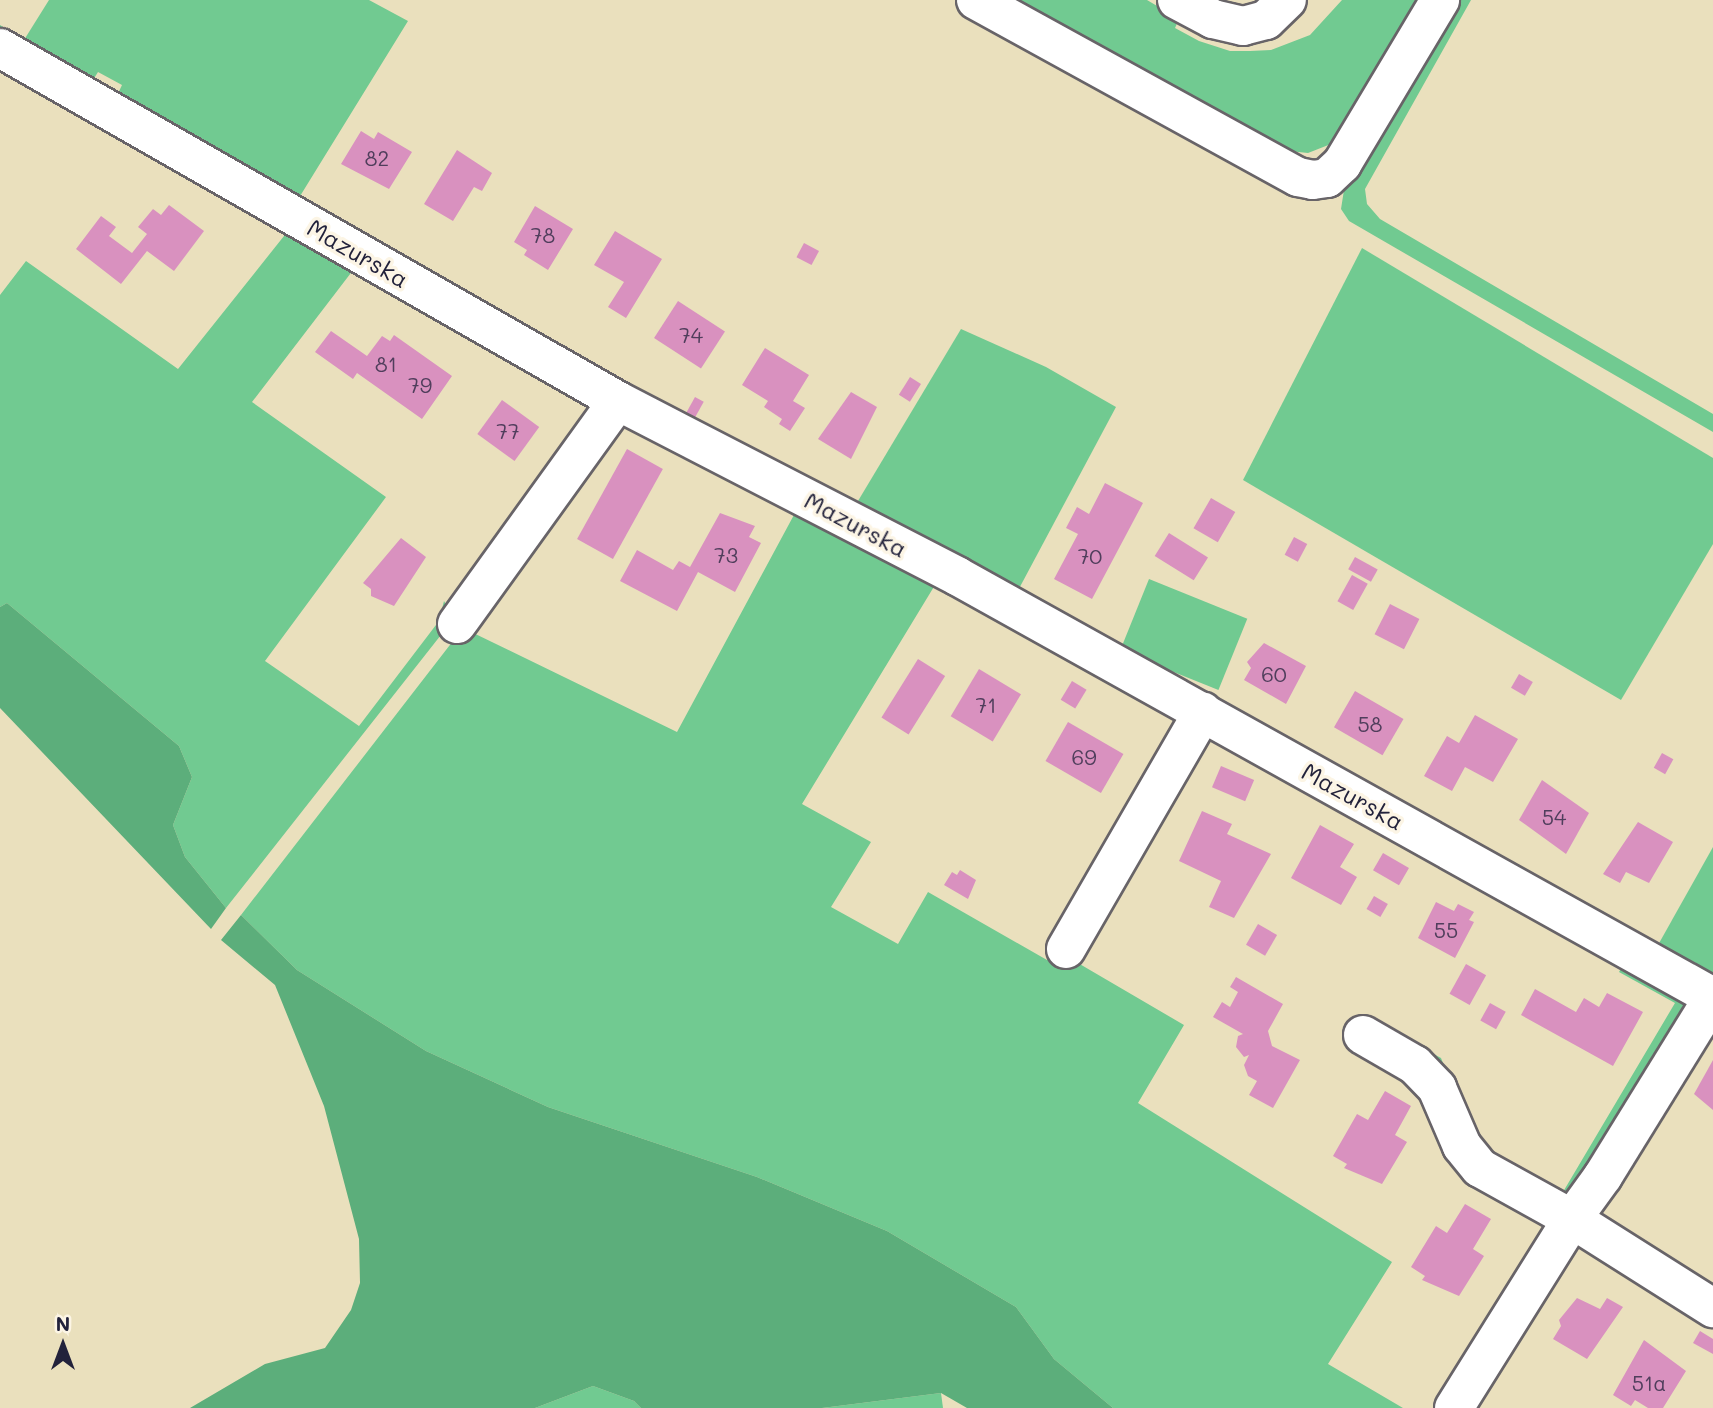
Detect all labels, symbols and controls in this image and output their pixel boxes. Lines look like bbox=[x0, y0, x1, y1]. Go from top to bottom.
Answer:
house number: 82 bbox=[365, 145, 389, 171]
street label: Mazurska bbox=[302, 213, 414, 293]
house number: 78 bbox=[531, 222, 555, 248]
house number: 74 bbox=[679, 322, 703, 348]
house number: 81 bbox=[375, 351, 397, 377]
house number: 79 bbox=[408, 372, 432, 398]
house number: 77 bbox=[496, 418, 520, 444]
street label: Mazurska bbox=[800, 485, 912, 563]
house number: 73 bbox=[714, 542, 738, 568]
house number: 70 bbox=[1078, 543, 1102, 569]
house number: 60 bbox=[1261, 661, 1287, 687]
house number: 71 bbox=[975, 692, 997, 718]
house number: 58 bbox=[1358, 711, 1382, 737]
house number: 69 bbox=[1071, 744, 1097, 770]
street label: Mazurska bbox=[1297, 756, 1409, 836]
house number: 54 bbox=[1542, 804, 1566, 830]
house number: 55 bbox=[1434, 917, 1458, 943]
north arrow bbox=[28, 1310, 98, 1380]
text: N bbox=[56, 1311, 70, 1336]
house number: 51a bbox=[1632, 1370, 1666, 1396]

